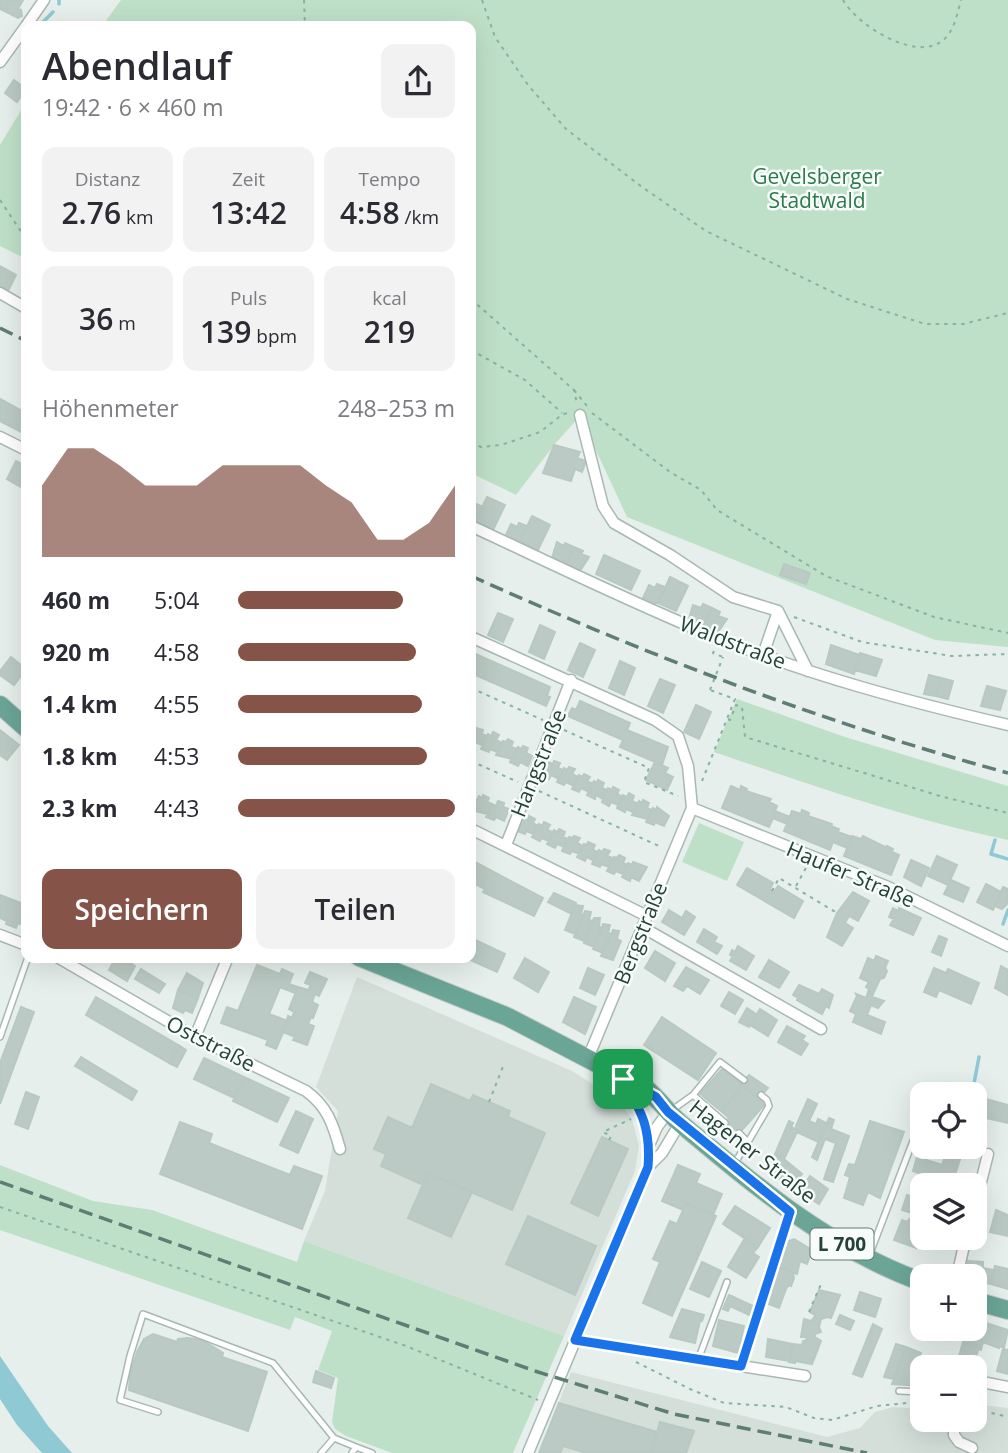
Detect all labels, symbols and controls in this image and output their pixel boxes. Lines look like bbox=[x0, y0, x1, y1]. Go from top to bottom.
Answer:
text: Abendlauf bbox=[42, 39, 231, 91]
button: share bbox=[381, 44, 455, 118]
text: 19:42 · 6 × 460 m bbox=[42, 91, 224, 123]
park label: Gevelsberger Stadtwald bbox=[752, 162, 882, 214]
text: Distanz bbox=[75, 166, 140, 192]
text: Zeit bbox=[232, 166, 265, 192]
text: Tempo bbox=[359, 166, 420, 192]
text: 2.76 bbox=[61, 192, 121, 233]
text: 13:42 bbox=[210, 192, 287, 233]
text: 4:58 bbox=[340, 192, 400, 233]
text: km bbox=[121, 204, 154, 230]
text: /km bbox=[400, 204, 439, 230]
text: Puls bbox=[230, 285, 267, 311]
text: kcal bbox=[372, 285, 407, 311]
text: 36 bbox=[79, 298, 113, 339]
text: m bbox=[113, 310, 136, 336]
text: 139 bbox=[200, 311, 251, 352]
text: 219 bbox=[364, 311, 415, 352]
text: bpm bbox=[251, 323, 297, 349]
text: Höhenmeter bbox=[42, 392, 179, 424]
text: 248–253 m bbox=[337, 392, 455, 424]
text: 460 m bbox=[42, 584, 110, 616]
text: 5:04 bbox=[154, 584, 200, 616]
street label: Waldstraße bbox=[676, 609, 790, 675]
text: 920 m bbox=[42, 636, 110, 668]
text: 4:58 bbox=[154, 636, 200, 668]
text: 1.4 km bbox=[42, 688, 118, 720]
text: 4:55 bbox=[154, 688, 200, 720]
street label: Hangstraße bbox=[504, 705, 572, 821]
text: 1.8 km bbox=[42, 740, 118, 772]
text: 4:53 bbox=[154, 740, 200, 772]
text: 2.3 km bbox=[42, 792, 118, 824]
text: 4:43 bbox=[154, 792, 200, 824]
street label: Haufer Straße bbox=[782, 834, 920, 914]
button: Speichern bbox=[42, 869, 242, 949]
button: Teilen bbox=[256, 869, 455, 949]
street label: Bergstraße bbox=[607, 878, 673, 988]
street label: Oststraße bbox=[162, 1009, 260, 1077]
pin bbox=[593, 1049, 653, 1109]
icon: arrive bbox=[604, 1060, 642, 1098]
map controls bbox=[910, 1082, 987, 1432]
button: locate bbox=[910, 1082, 987, 1159]
street label: Hagener Straße bbox=[684, 1093, 822, 1209]
button: layers bbox=[910, 1173, 987, 1250]
road number: L 700 bbox=[810, 1228, 874, 1260]
button: + bbox=[910, 1264, 987, 1341]
button: − bbox=[910, 1355, 987, 1432]

